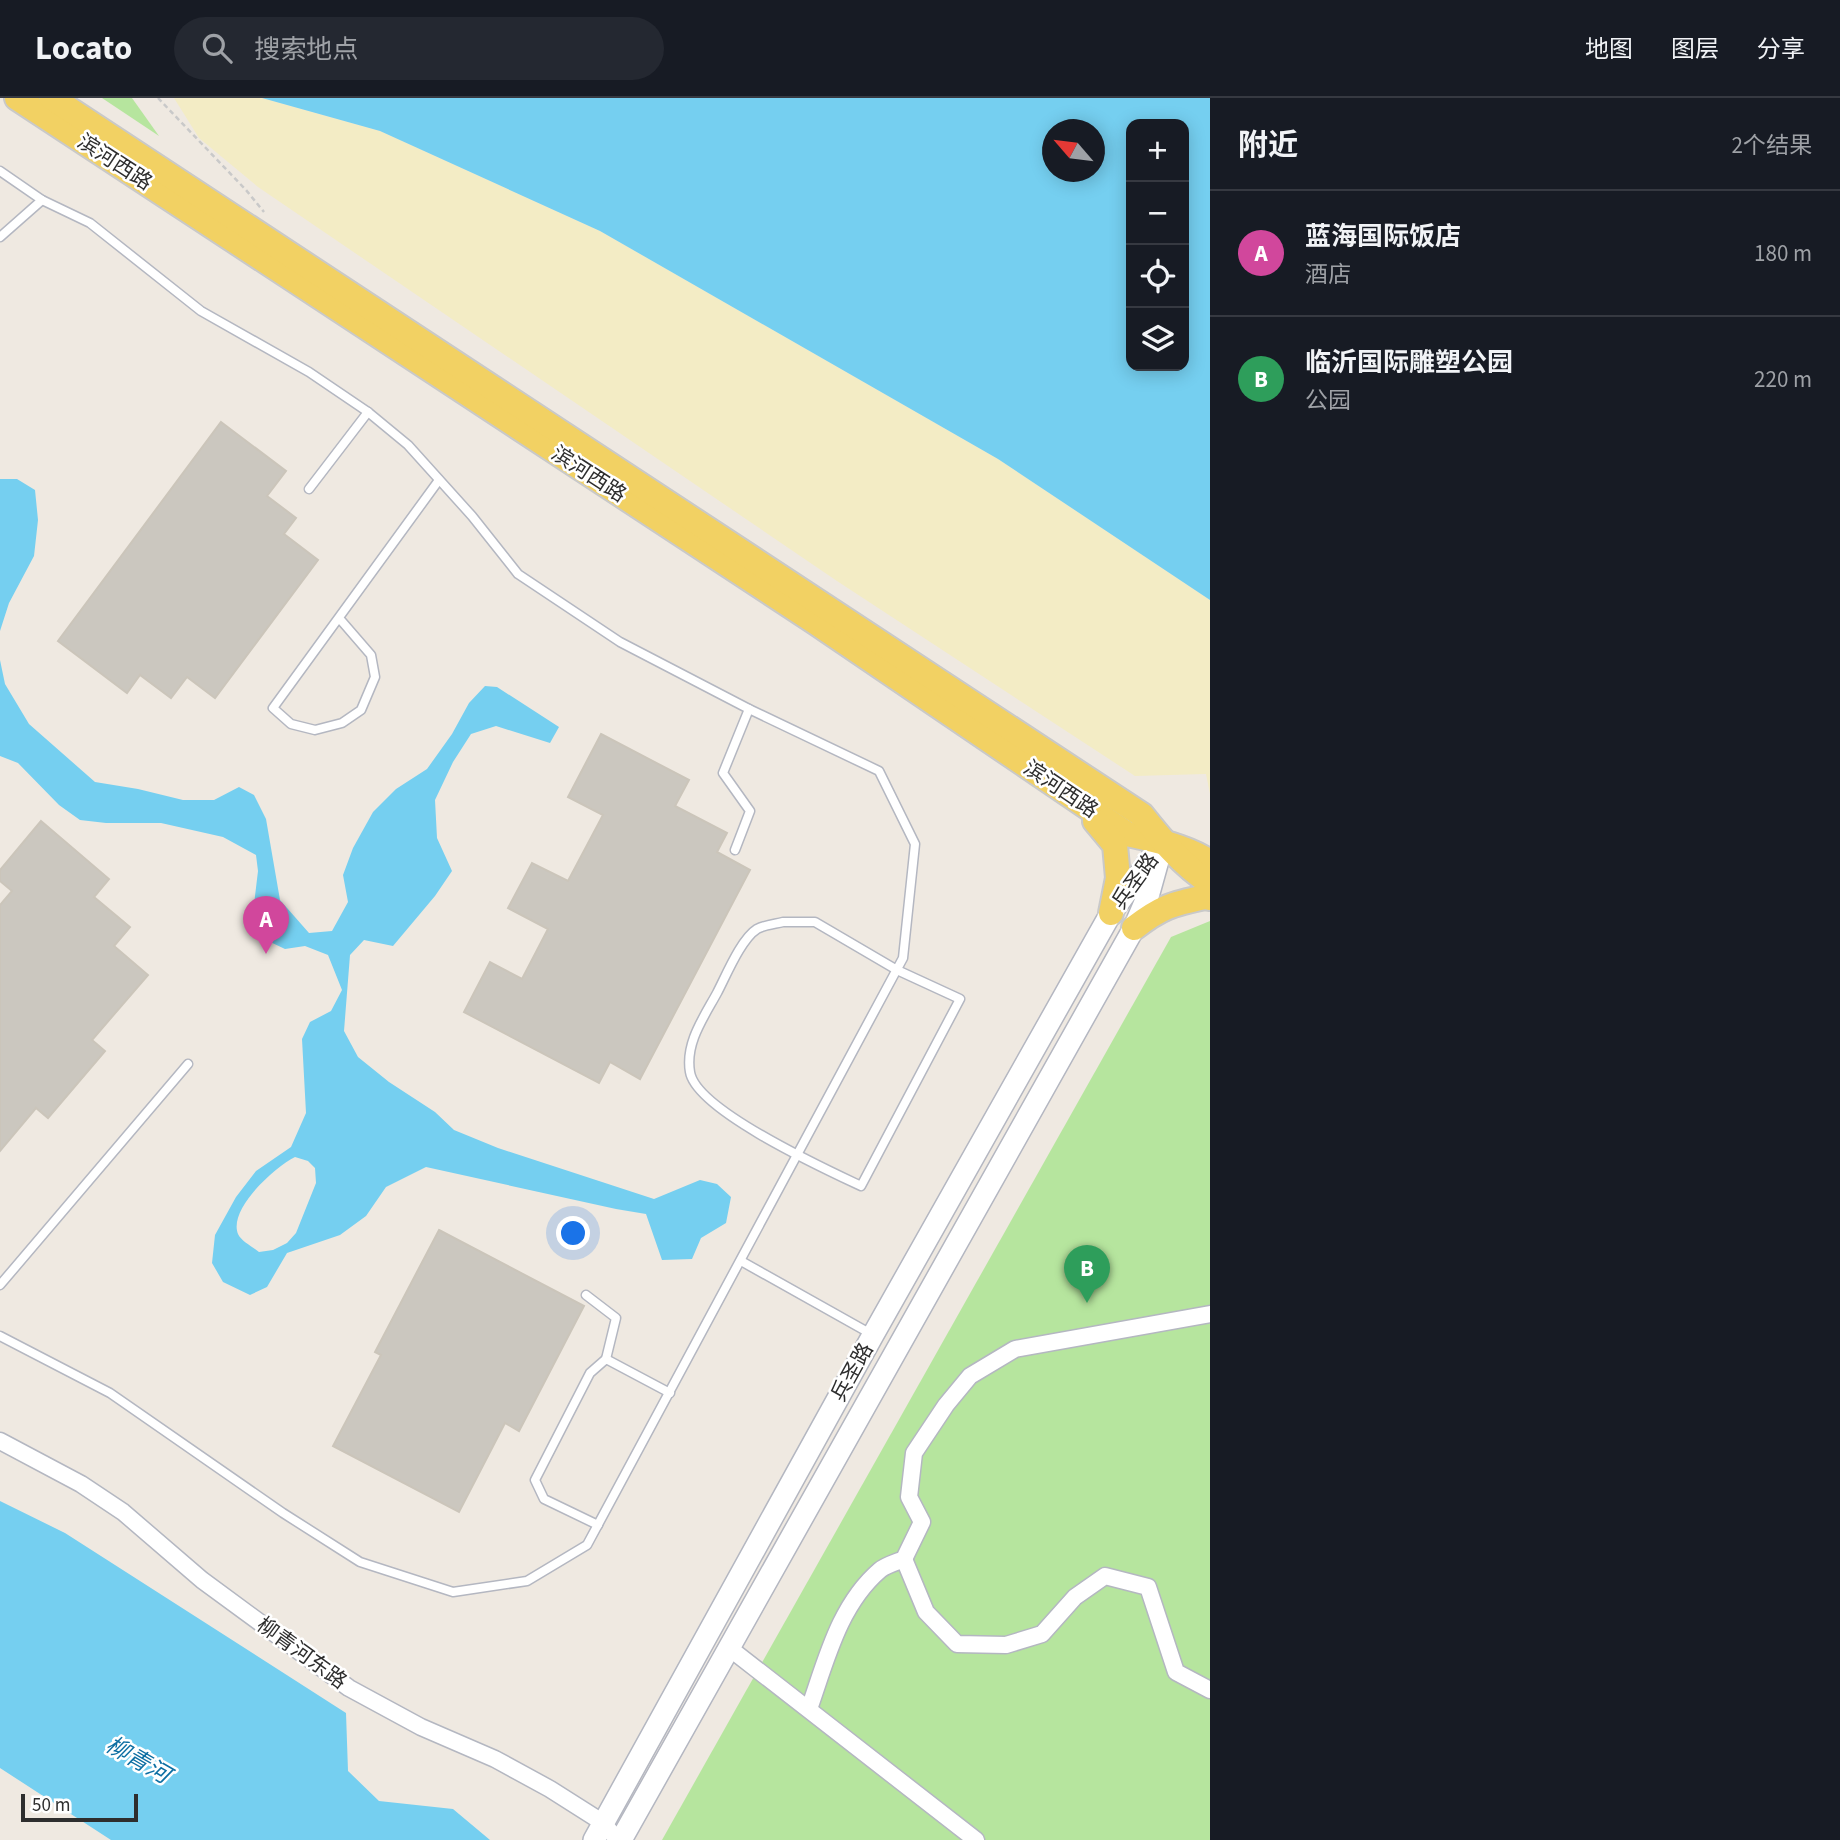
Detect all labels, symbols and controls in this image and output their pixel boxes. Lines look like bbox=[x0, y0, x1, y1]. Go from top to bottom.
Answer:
search box bbox=[174, 17, 664, 80]
text: Locato bbox=[35, 25, 132, 72]
icon: search bbox=[198, 29, 236, 67]
text: 搜索地点 bbox=[254, 31, 358, 68]
text: 地图 bbox=[1585, 32, 1633, 67]
text: 图层 bbox=[1671, 32, 1719, 67]
text: 分享 bbox=[1757, 32, 1805, 67]
north arrow bbox=[1042, 119, 1105, 182]
map controls bbox=[1126, 119, 1189, 371]
button: + bbox=[1126, 119, 1189, 182]
text: 附近 bbox=[1238, 124, 1298, 167]
street label: 滨河西路 bbox=[72, 127, 158, 197]
text: 2个结果 bbox=[1732, 129, 1812, 162]
button: − bbox=[1126, 182, 1189, 245]
text: 蓝海国际饭店 bbox=[1305, 218, 1461, 255]
text: A bbox=[1254, 237, 1268, 270]
text: 180 m bbox=[1754, 237, 1812, 270]
button: locate bbox=[1126, 245, 1189, 308]
text: 酒店 bbox=[1305, 258, 1351, 291]
button: layers bbox=[1126, 308, 1189, 371]
text: 临沂国际雕塑公园 bbox=[1305, 344, 1513, 381]
text: B bbox=[1254, 363, 1268, 396]
text: 220 m bbox=[1754, 363, 1812, 396]
text: 公园 bbox=[1305, 384, 1351, 417]
street label: 滨河西路 bbox=[546, 439, 632, 509]
street label: 滨河西路 bbox=[1018, 753, 1104, 825]
street label: 兵圣路 bbox=[1104, 847, 1166, 915]
pin: A bbox=[243, 896, 289, 954]
your location bbox=[556, 1216, 590, 1250]
pin: B bbox=[1064, 1245, 1110, 1303]
street label: 兵圣路 bbox=[824, 1337, 880, 1407]
street label: 柳青河东路 bbox=[251, 1610, 353, 1696]
water label: 柳青河 bbox=[100, 1728, 180, 1794]
scale bar bbox=[21, 1791, 138, 1823]
text: 50 m bbox=[32, 1792, 70, 1819]

